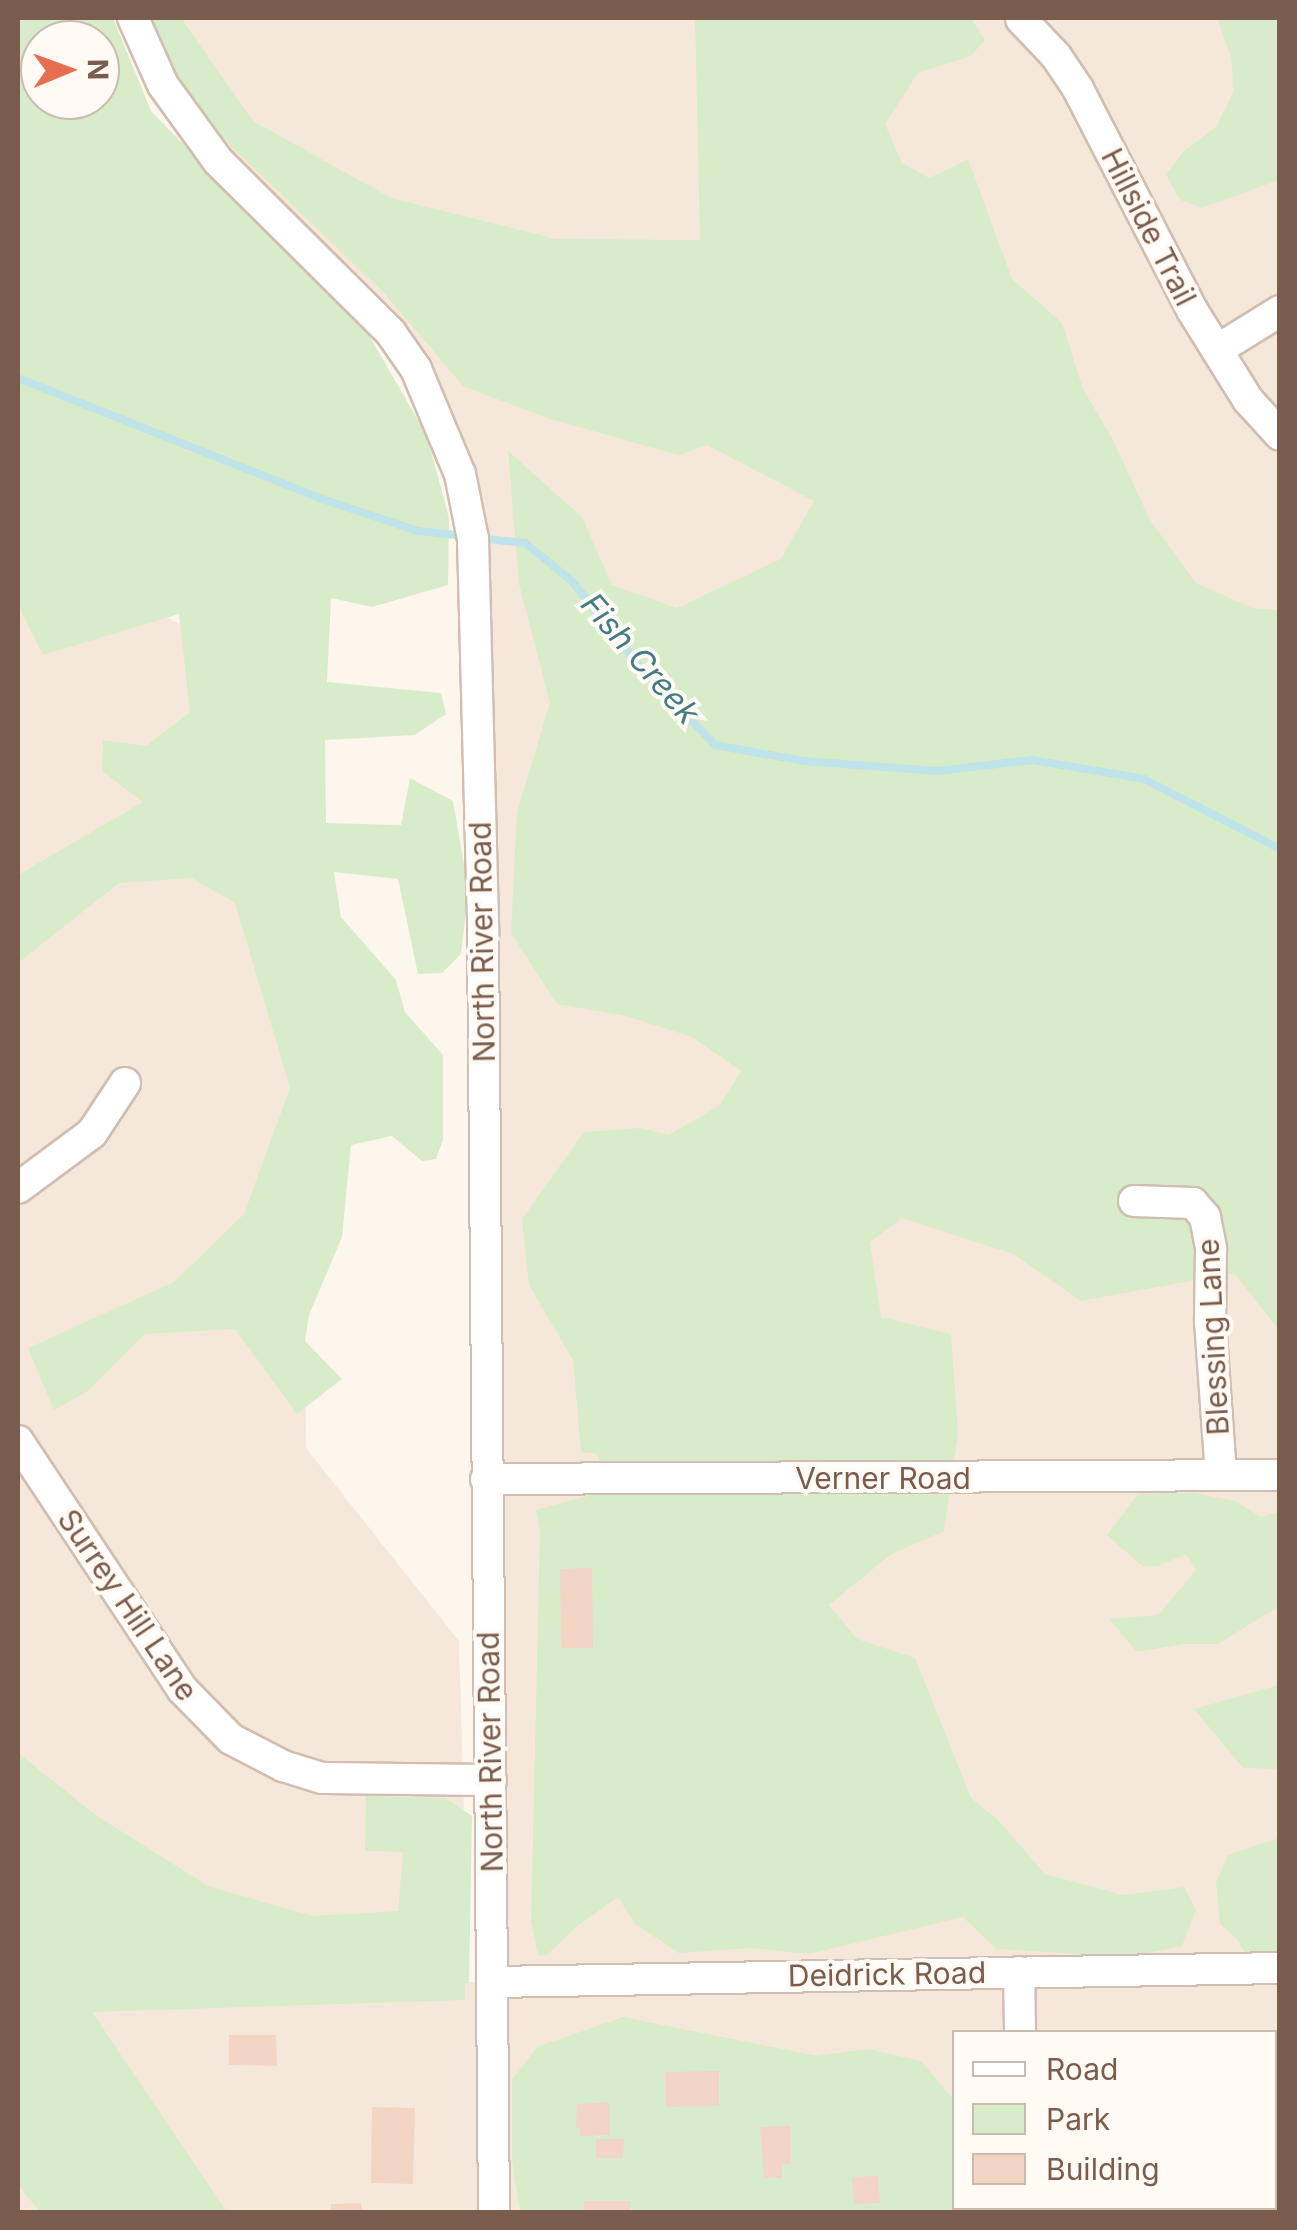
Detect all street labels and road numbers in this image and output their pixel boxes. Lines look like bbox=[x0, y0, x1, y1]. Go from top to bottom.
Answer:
street label: Hillside Trail bbox=[1094, 142, 1204, 312]
street label: North River Road bbox=[462, 821, 502, 1063]
street label: Blessing Lane bbox=[1190, 1238, 1236, 1436]
street label: Verner Road bbox=[795, 1460, 971, 1496]
street label: Surrey Hill Lane bbox=[51, 1502, 205, 1708]
street label: North River Road bbox=[470, 1631, 510, 1873]
street label: Deidrick Road bbox=[788, 1954, 986, 1994]

